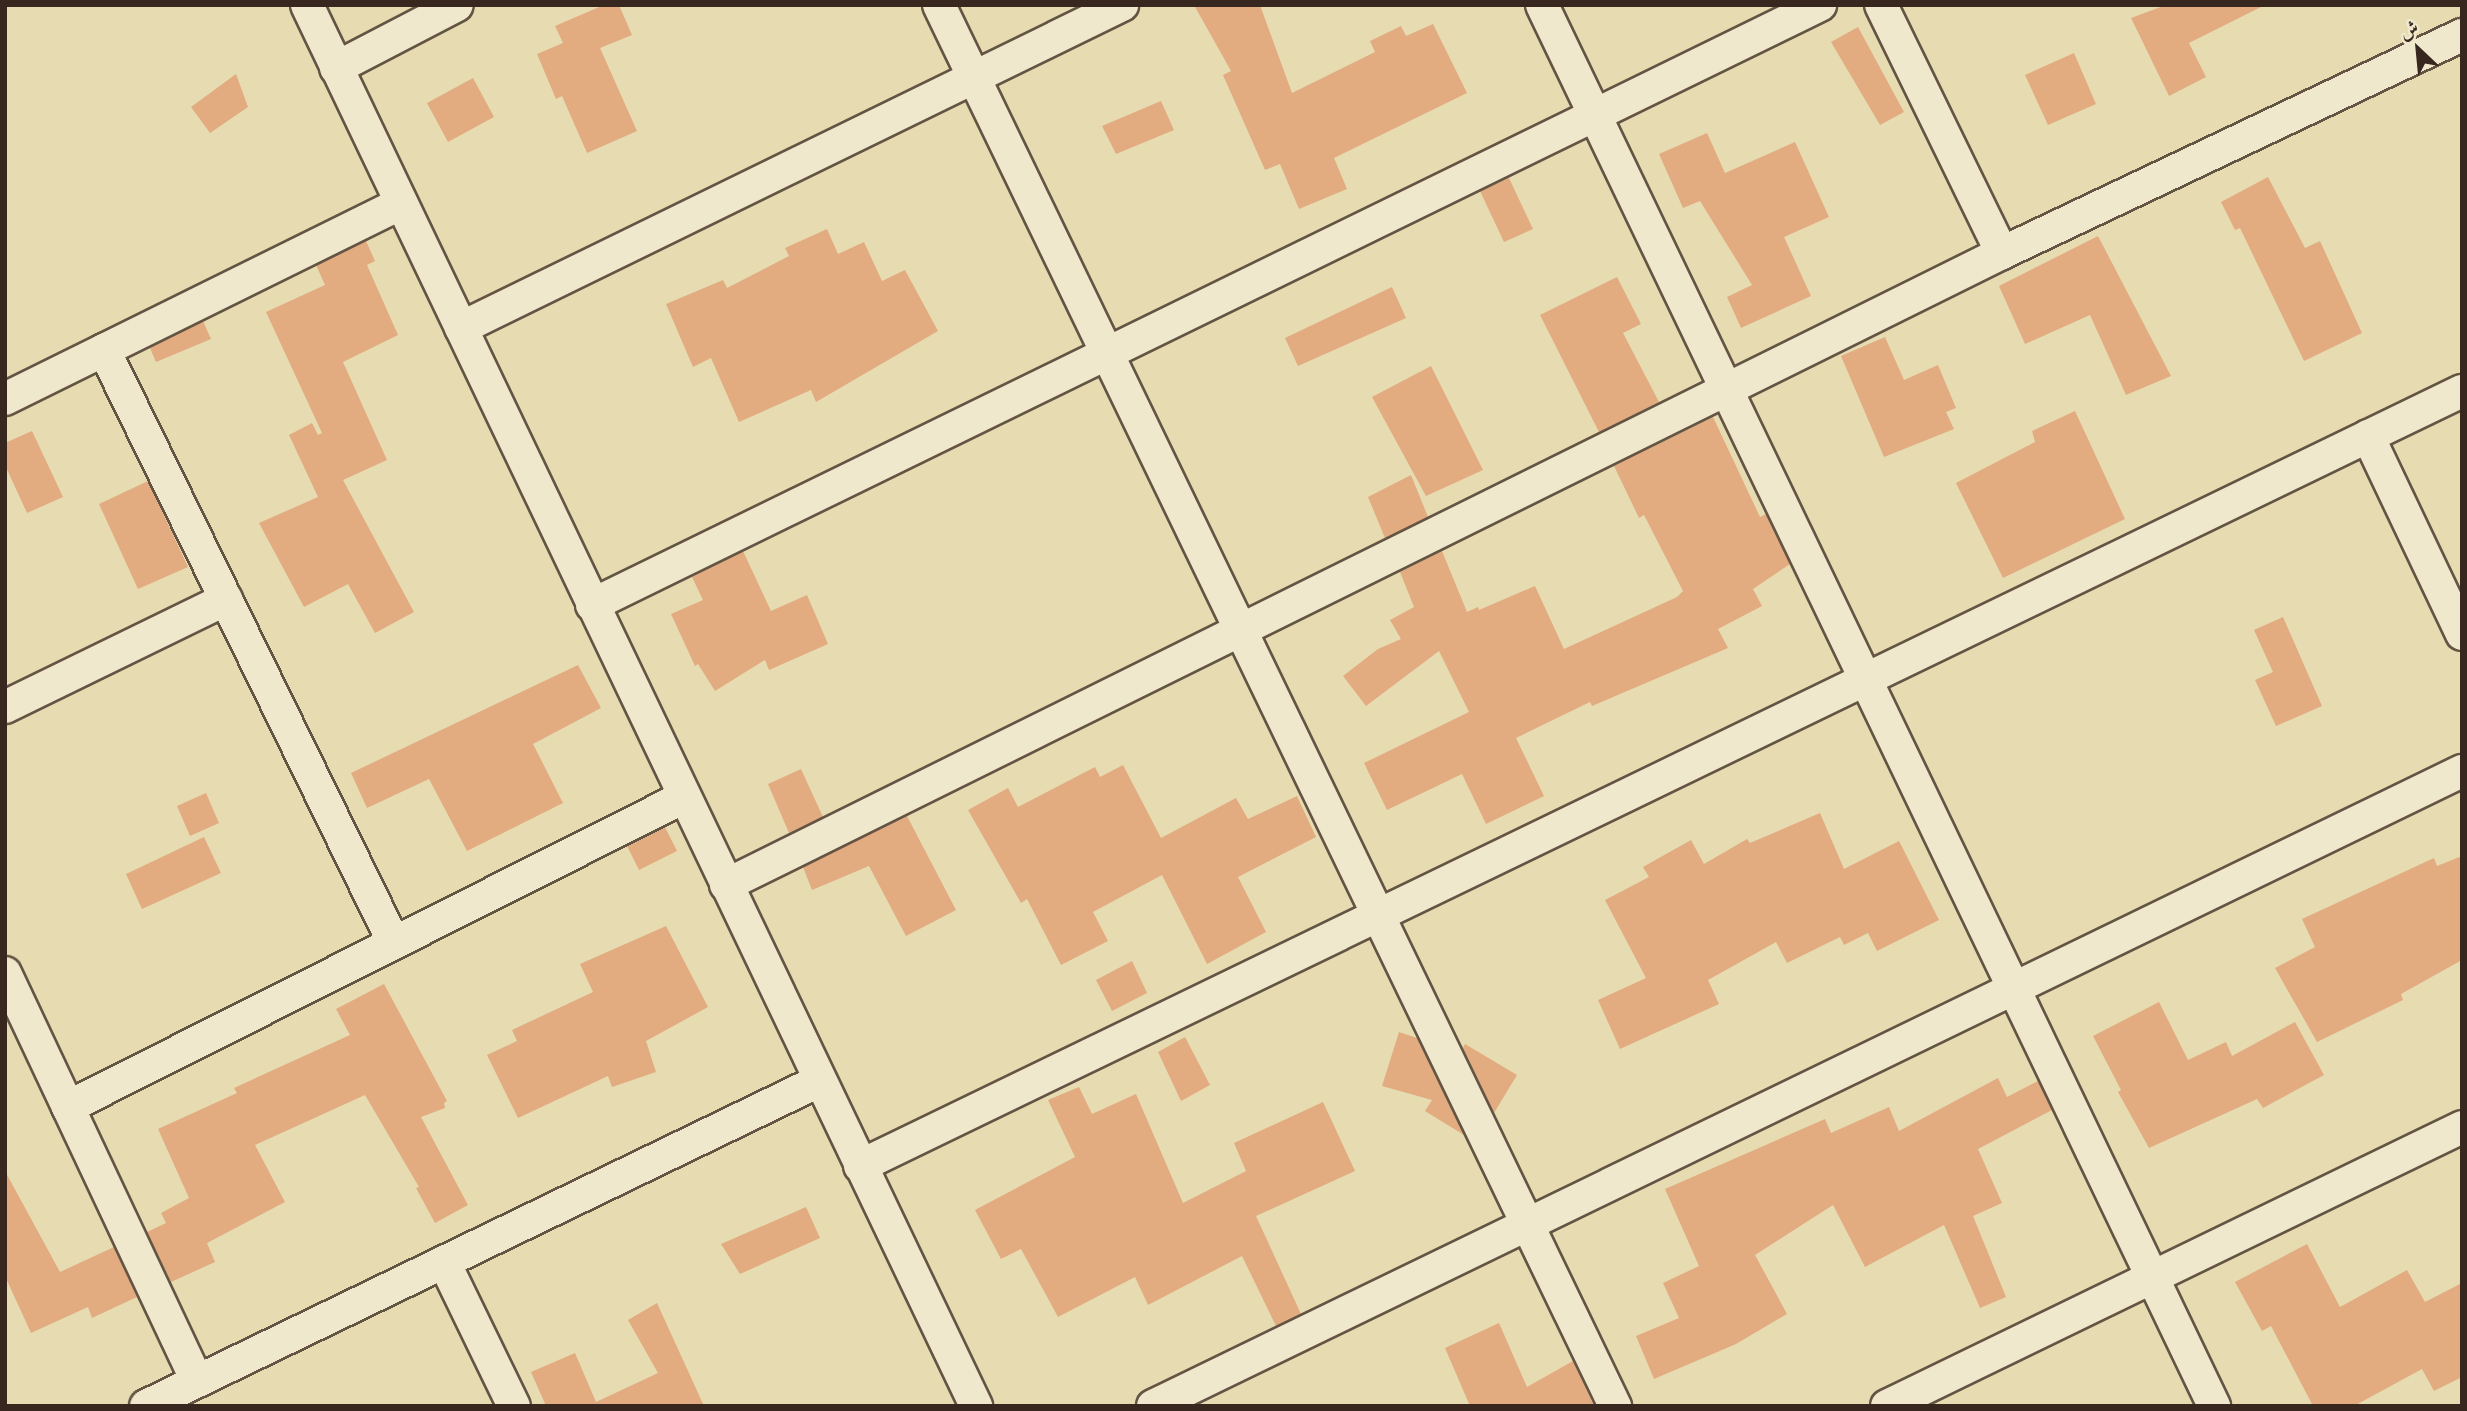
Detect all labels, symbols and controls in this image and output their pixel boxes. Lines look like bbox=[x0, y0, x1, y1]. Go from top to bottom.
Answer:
north arrow bbox=[2383, 14, 2453, 84]
text: ش bbox=[2395, 14, 2423, 45]

